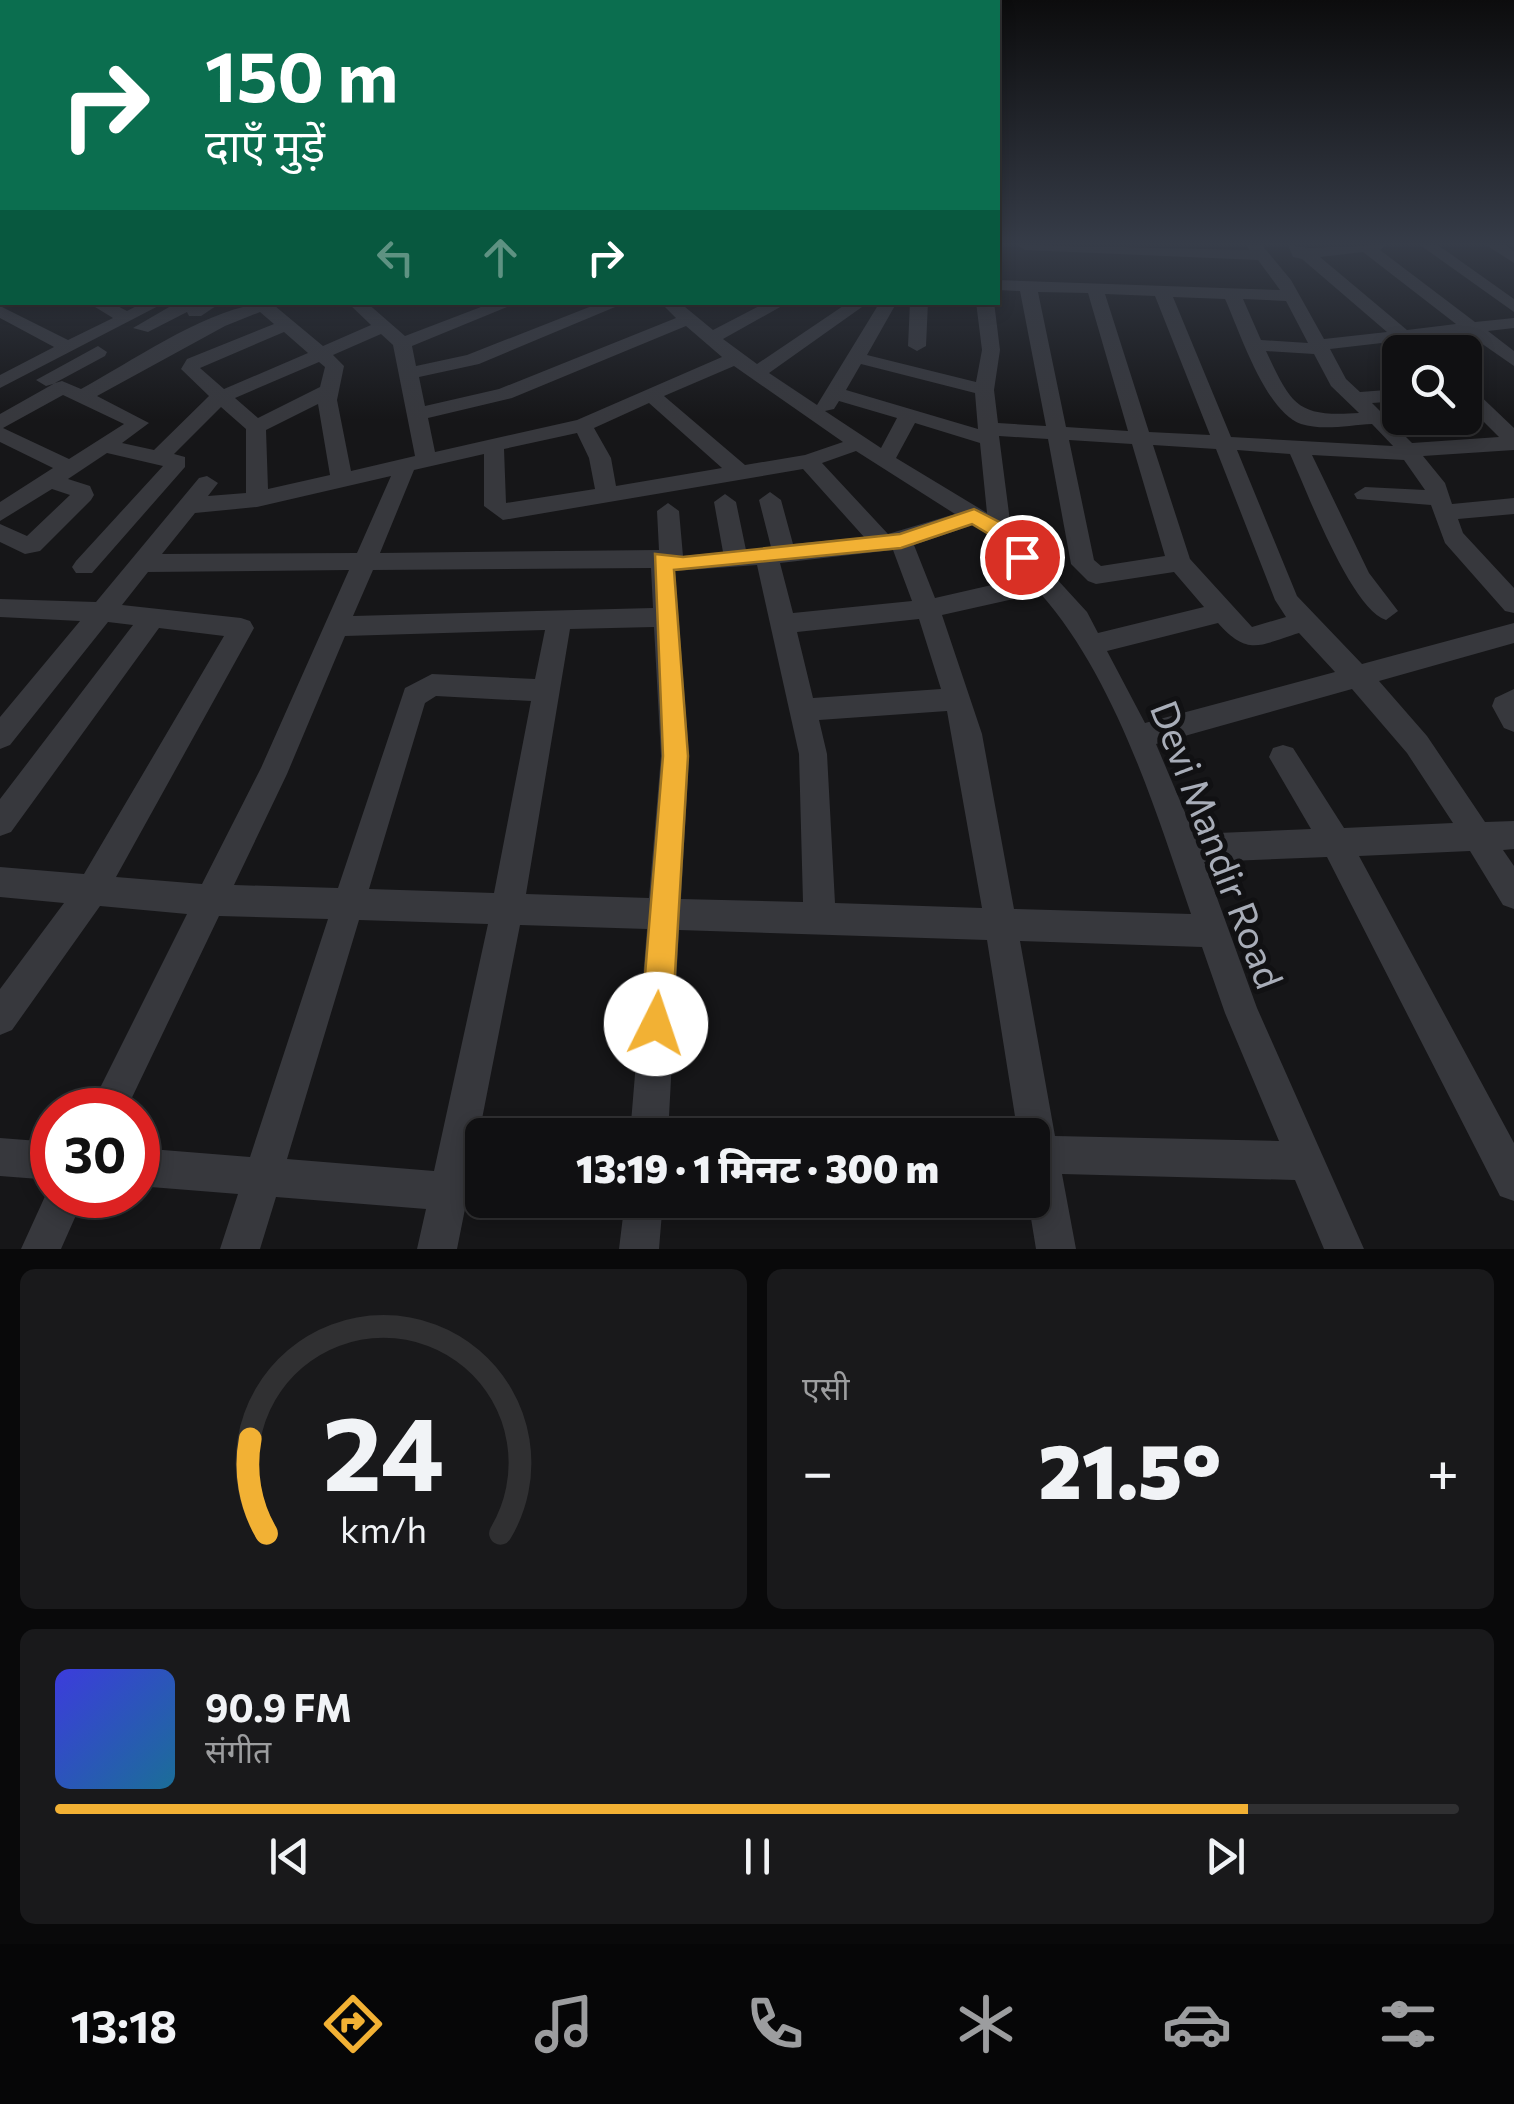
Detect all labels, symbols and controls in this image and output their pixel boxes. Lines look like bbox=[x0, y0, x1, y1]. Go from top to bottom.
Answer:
text: 150 m bbox=[205, 31, 398, 116]
icon: right bbox=[40, 40, 170, 170]
text: दाएँ मुड़ें bbox=[205, 116, 325, 171]
icon: left bbox=[368, 230, 423, 285]
icon: ahead bbox=[473, 230, 528, 285]
icon: right bbox=[578, 230, 633, 285]
map controls bbox=[1382, 335, 1482, 435]
button: search bbox=[1382, 335, 1482, 435]
pin bbox=[980, 515, 1065, 600]
icon: arrive bbox=[995, 530, 1050, 585]
street label: Devi Mandir Road bbox=[1142, 693, 1295, 995]
position arrow bbox=[604, 972, 708, 1076]
speed limit sign: 30 bbox=[30, 1088, 160, 1218]
text: 13:19 · 1 मिनट · 300 m bbox=[576, 1144, 939, 1191]
text: एसी bbox=[802, 1367, 850, 1407]
text: 24 bbox=[323, 1385, 444, 1512]
text: 21.5° bbox=[1039, 1423, 1221, 1514]
text: − bbox=[802, 1436, 833, 1503]
text: + bbox=[1427, 1436, 1459, 1503]
text: km/h bbox=[340, 1507, 427, 1550]
text: 90.9 FM bbox=[205, 1683, 352, 1730]
text: संगीत bbox=[205, 1730, 271, 1770]
icon: previous bbox=[262, 1829, 317, 1884]
icon: pause bbox=[730, 1829, 785, 1884]
icon: next bbox=[1198, 1829, 1253, 1884]
icon: directions bbox=[318, 1989, 388, 2059]
icon: music bbox=[529, 1989, 599, 2059]
icon: phone bbox=[740, 1989, 810, 2059]
icon: climate bbox=[951, 1989, 1021, 2059]
icon: car bbox=[1162, 1989, 1232, 2059]
icon: filters bbox=[1373, 1989, 1443, 2059]
text: 13:18 bbox=[71, 1997, 177, 2052]

